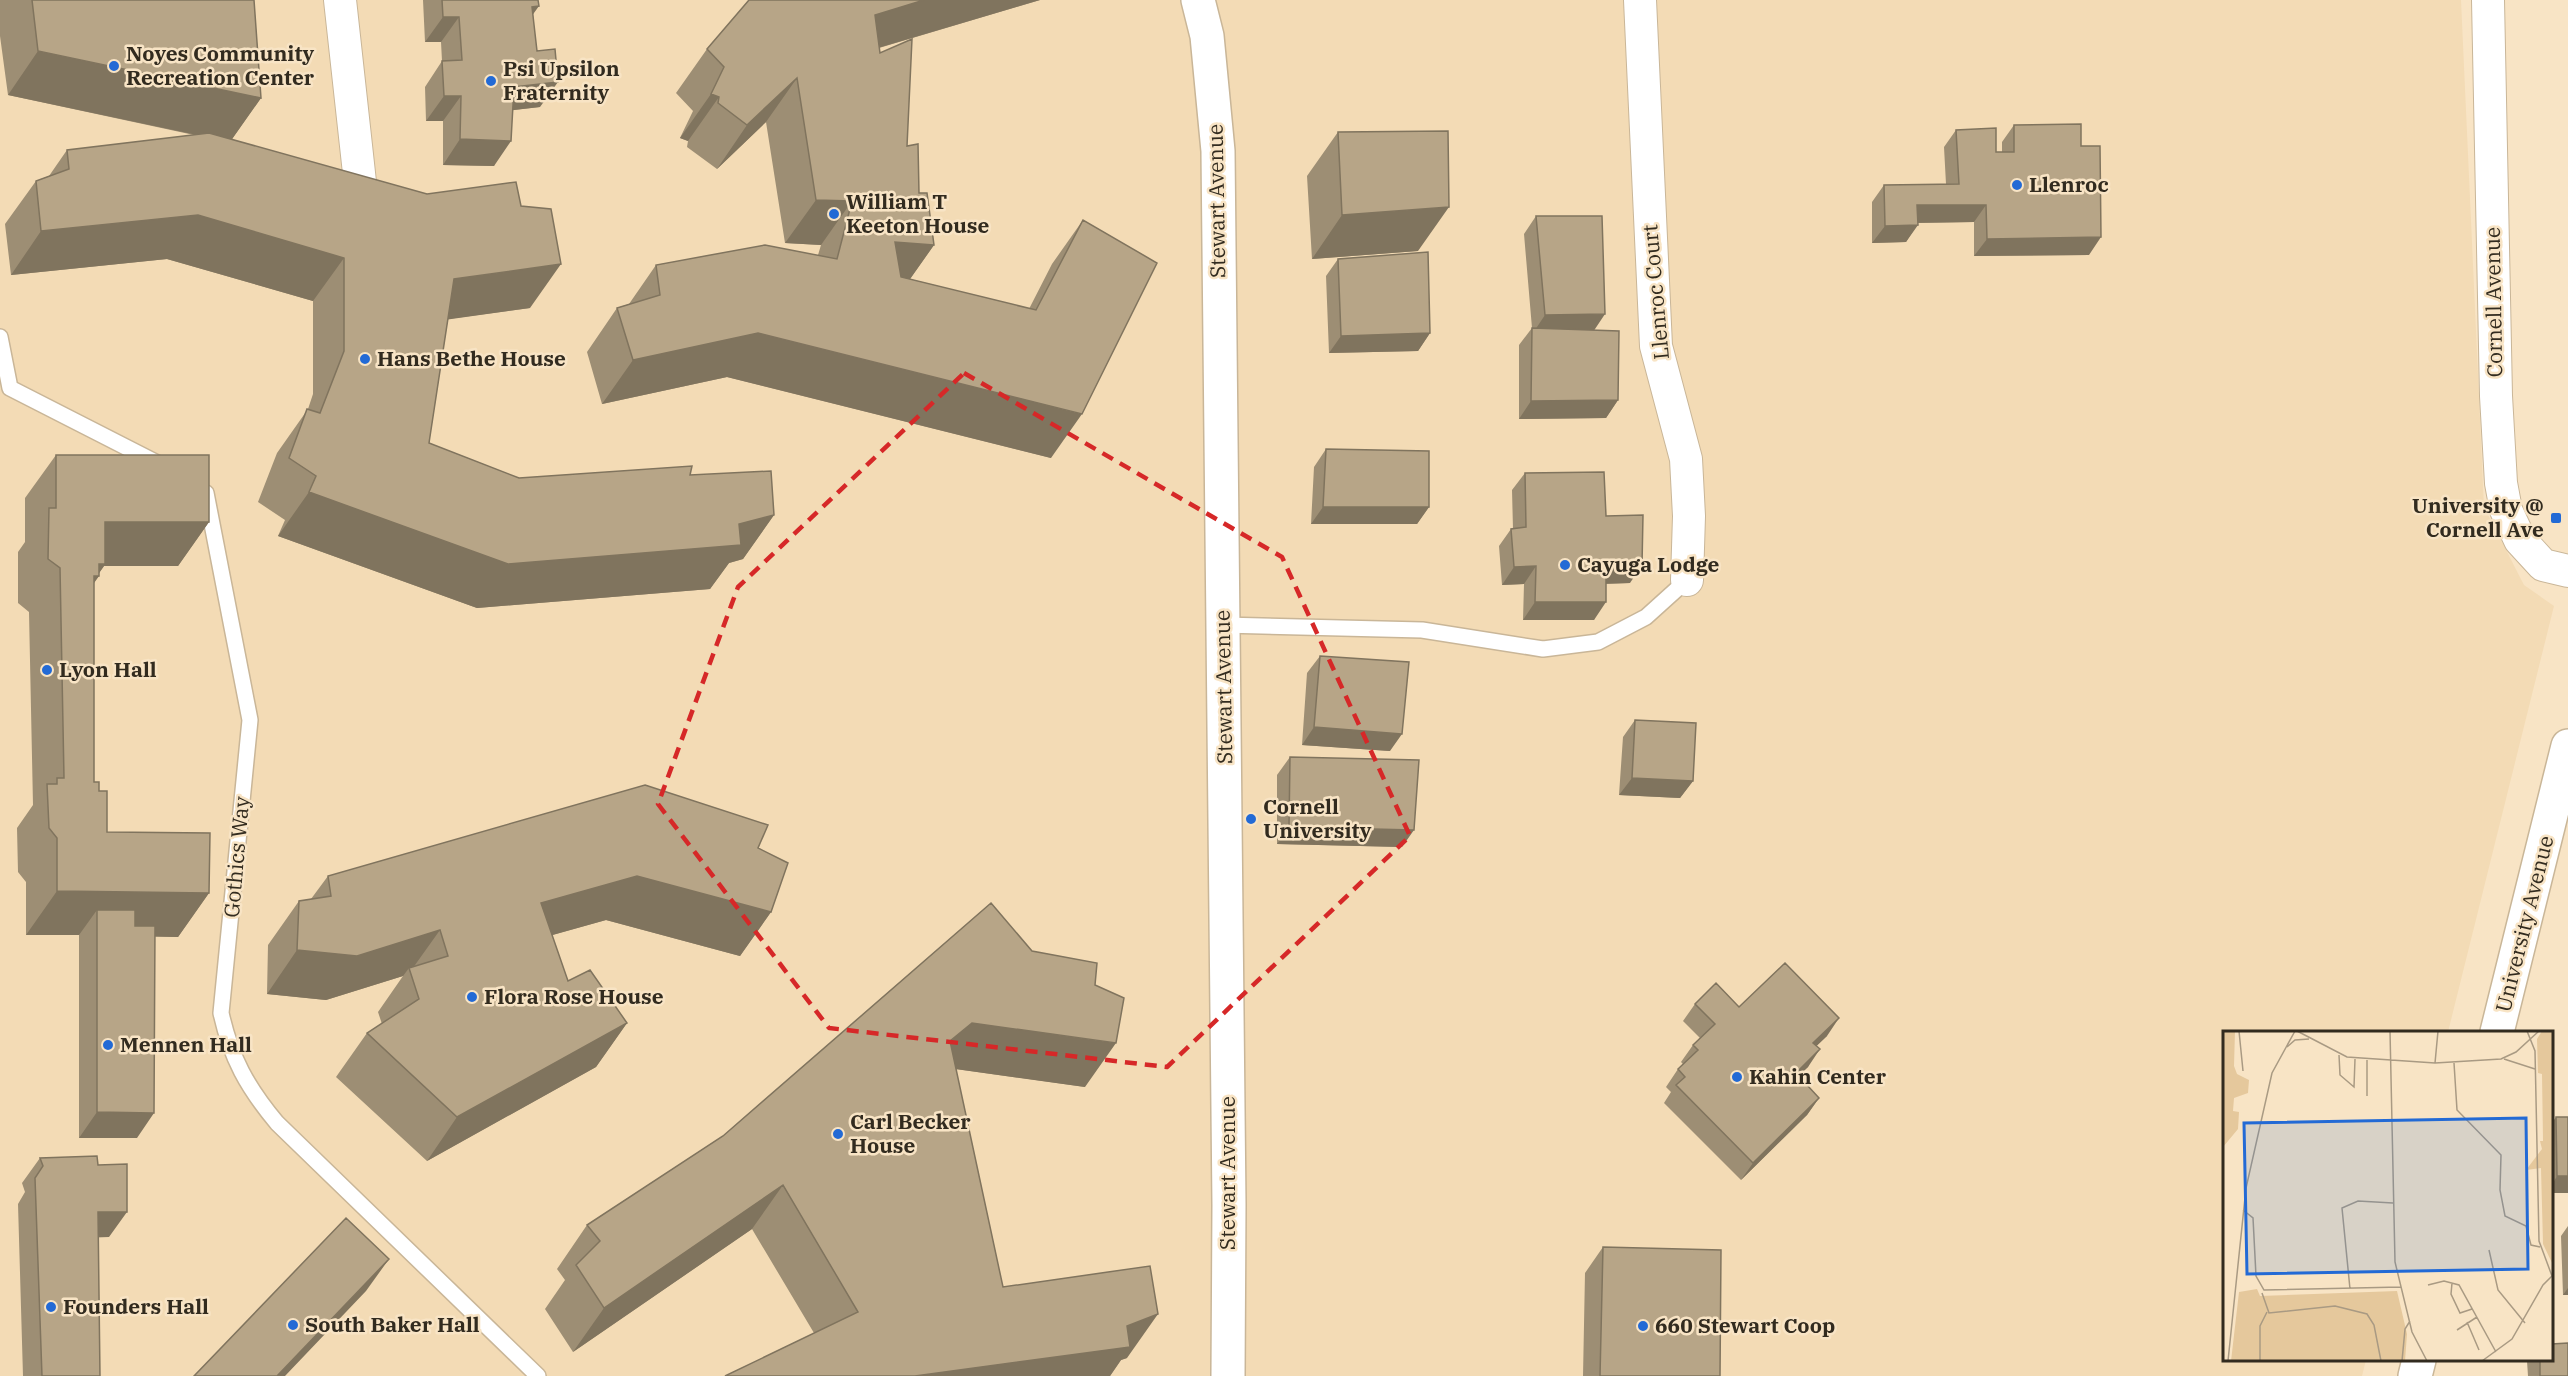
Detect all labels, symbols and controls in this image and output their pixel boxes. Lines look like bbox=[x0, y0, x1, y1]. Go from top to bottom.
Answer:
place label: Noyes Community Recreation Center bbox=[126, 39, 315, 91]
place label: Psi Upsilon Fraternity bbox=[503, 54, 620, 106]
marker: Noyes Community Recreation Center bbox=[107, 59, 121, 73]
marker: Psi Upsilon Fraternity bbox=[484, 74, 498, 88]
street label: Stewart Avenue bbox=[1201, 124, 1231, 278]
place label: Llenroc bbox=[2029, 170, 2109, 198]
marker: Llenroc bbox=[2010, 178, 2024, 192]
place label: William T Keeton House bbox=[846, 187, 990, 239]
marker: William T Keeton House bbox=[827, 207, 841, 221]
street label: Llenroc Court bbox=[1635, 223, 1675, 361]
street label: Cornell Avenue bbox=[2478, 227, 2508, 378]
place label: Hans Bethe House bbox=[377, 344, 566, 372]
marker: Hans Bethe House bbox=[358, 352, 372, 366]
place label: University @ Cornell Ave bbox=[2412, 491, 2544, 543]
marker: University @ Cornell Ave bbox=[2549, 511, 2563, 525]
place label: Cayuga Lodge bbox=[1577, 550, 1719, 578]
marker: Cayuga Lodge bbox=[1558, 558, 1572, 572]
street label: Stewart Avenue bbox=[1208, 610, 1238, 764]
place label: Lyon Hall bbox=[59, 655, 157, 683]
marker: Lyon Hall bbox=[40, 663, 54, 677]
place label: Cornell University bbox=[1263, 792, 1372, 844]
street label: Gothics Way bbox=[217, 794, 255, 919]
marker: Cornell University bbox=[1244, 812, 1258, 826]
street label: University Avenue bbox=[2489, 832, 2560, 1015]
place label: Flora Rose House bbox=[484, 982, 664, 1010]
marker: Flora Rose House bbox=[465, 990, 479, 1004]
place label: Mennen Hall bbox=[120, 1030, 252, 1058]
inset map bbox=[2223, 1031, 2553, 1361]
marker: Mennen Hall bbox=[101, 1038, 115, 1052]
place label: Kahin Center bbox=[1749, 1062, 1887, 1090]
marker: Kahin Center bbox=[1730, 1070, 1744, 1084]
street label: Stewart Avenue bbox=[1213, 1096, 1241, 1250]
place label: Carl Becker House bbox=[850, 1107, 971, 1159]
marker: Carl Becker House bbox=[831, 1127, 845, 1141]
place label: Founders Hall bbox=[63, 1292, 209, 1320]
marker: Founders Hall bbox=[44, 1300, 58, 1314]
place label: South Baker Hall bbox=[305, 1310, 480, 1338]
place label: 660 Stewart Coop bbox=[1655, 1311, 1835, 1339]
marker: South Baker Hall bbox=[286, 1318, 300, 1332]
marker: 660 Stewart Coop bbox=[1636, 1319, 1650, 1333]

